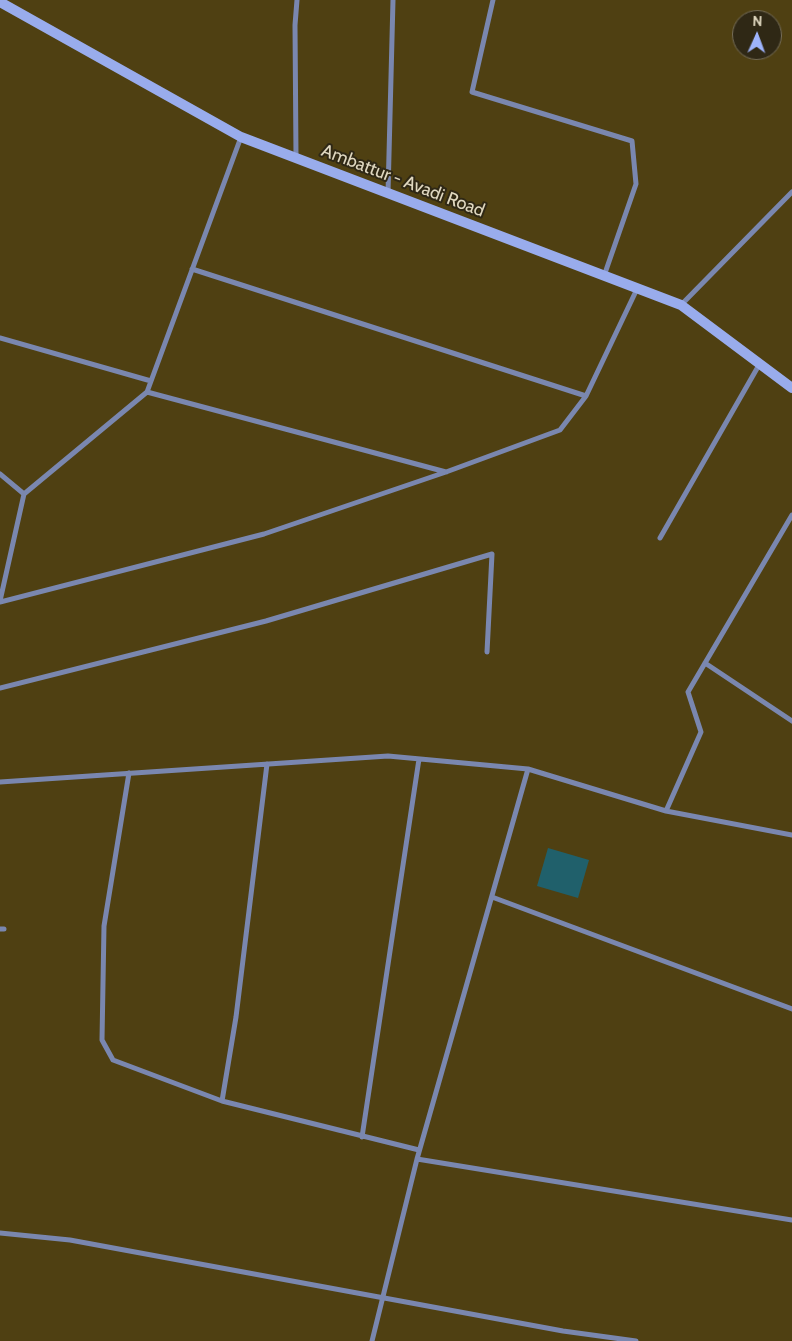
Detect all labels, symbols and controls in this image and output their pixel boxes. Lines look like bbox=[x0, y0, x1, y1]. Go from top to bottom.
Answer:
north arrow bbox=[732, 10, 782, 60]
text: N bbox=[752, 12, 763, 30]
street label: Ambattur - Avadi Road bbox=[318, 140, 488, 222]

